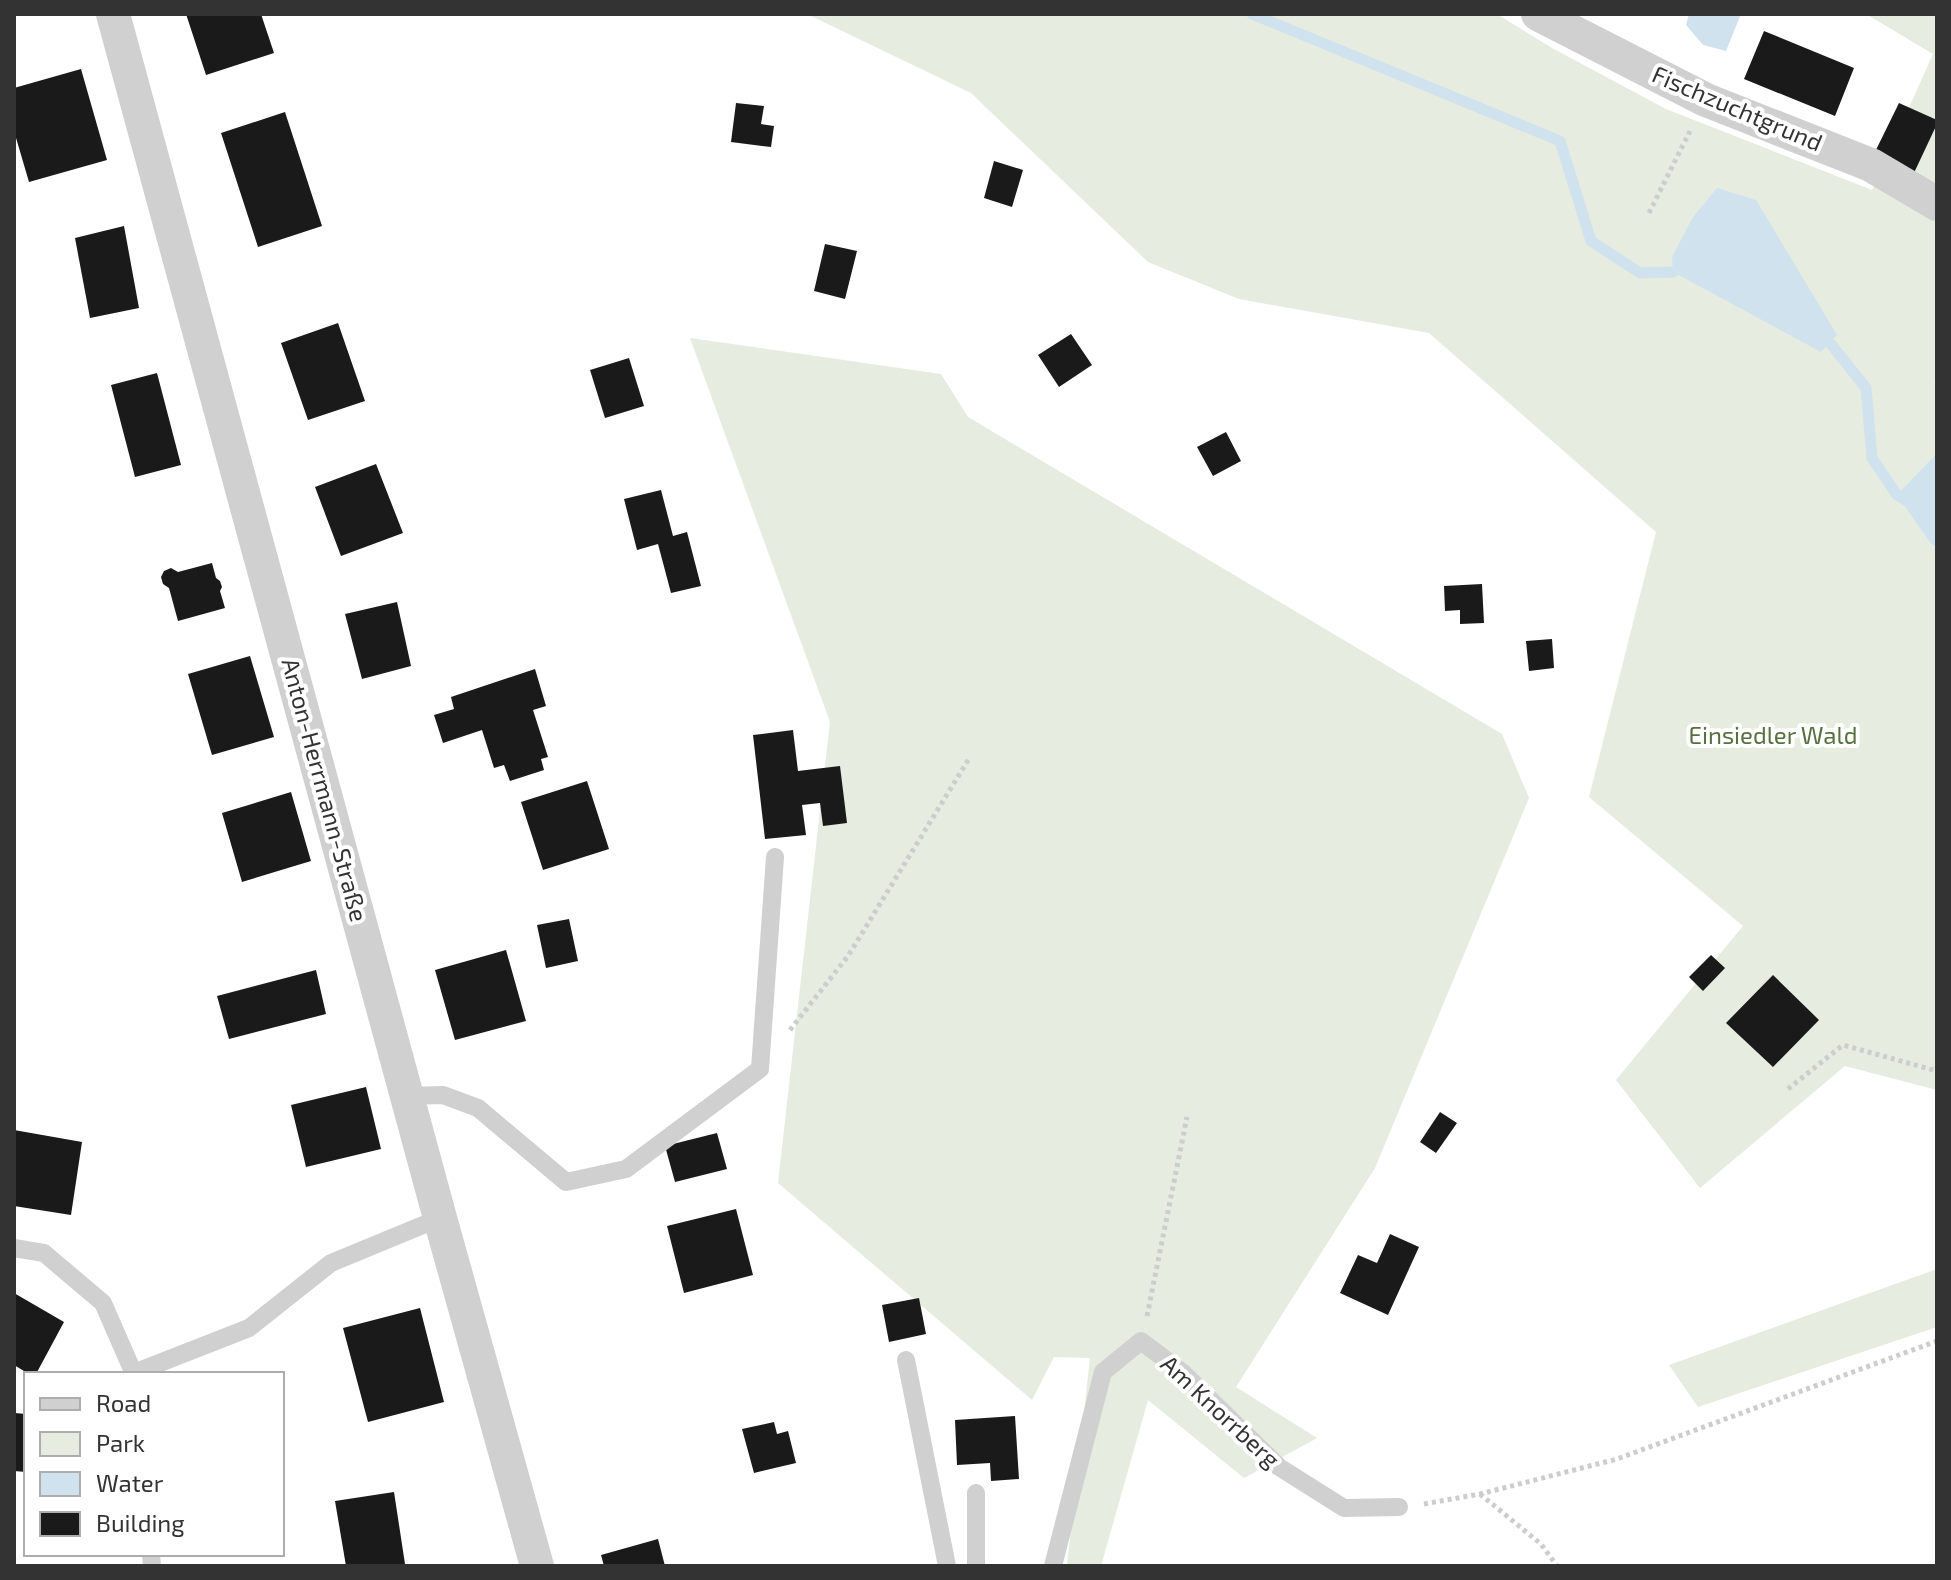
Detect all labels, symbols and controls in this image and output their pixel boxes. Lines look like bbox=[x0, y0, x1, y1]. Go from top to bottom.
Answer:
street label: Fischzuchtgrund bbox=[1648, 59, 1827, 157]
street label: Anton-Herrmann-Straße bbox=[276, 655, 375, 924]
park label: Einsiedler Wald bbox=[1689, 720, 1857, 749]
street label: Am Knorrberg bbox=[1156, 1349, 1286, 1473]
legend bbox=[24, 1372, 284, 1556]
text: Road bbox=[96, 1388, 151, 1417]
text: Park bbox=[96, 1428, 145, 1457]
text: Water bbox=[96, 1468, 164, 1497]
text: Building bbox=[96, 1508, 185, 1537]

